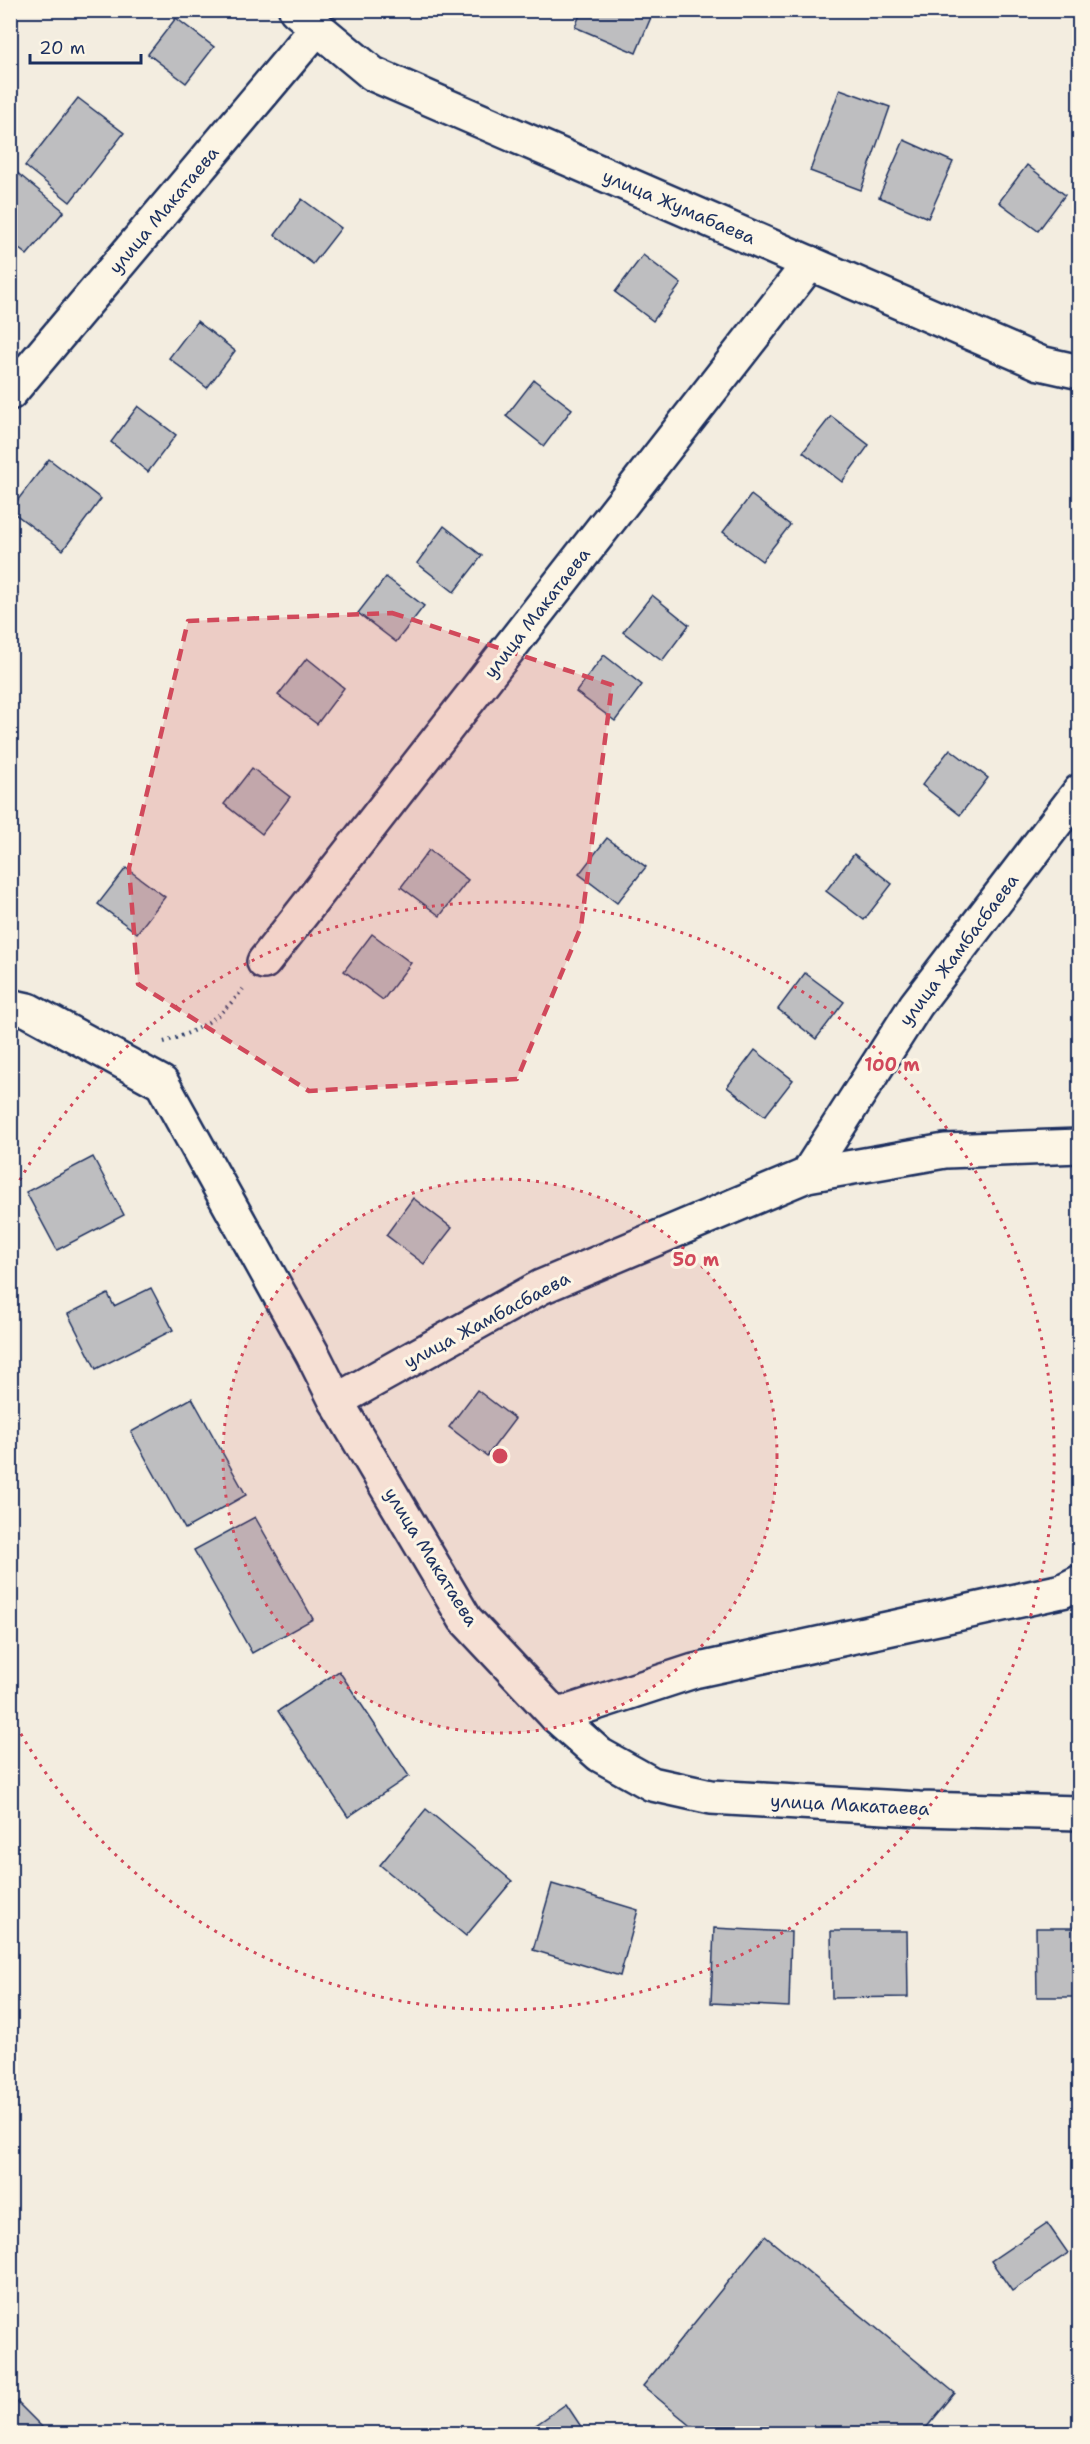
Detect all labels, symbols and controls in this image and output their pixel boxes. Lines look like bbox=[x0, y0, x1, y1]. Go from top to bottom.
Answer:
scale bar bbox=[30, 27, 141, 65]
text: 20 m bbox=[39, 36, 85, 60]
street label: улица Макатаева bbox=[104, 141, 224, 279]
street label: улица Жумабаева bbox=[599, 164, 759, 250]
street label: улица Макатаева bbox=[478, 543, 596, 683]
street label: улица Жамбасбаева bbox=[894, 869, 1024, 1031]
text: 100 m bbox=[864, 1053, 920, 1077]
text: 50 m bbox=[673, 1248, 720, 1272]
street label: улица Жамбасбаева bbox=[400, 1266, 574, 1374]
centre of rings bbox=[490, 1446, 510, 1466]
street label: улица Макатаева bbox=[379, 1483, 483, 1631]
street label: улица Макатаева bbox=[770, 1789, 930, 1821]

